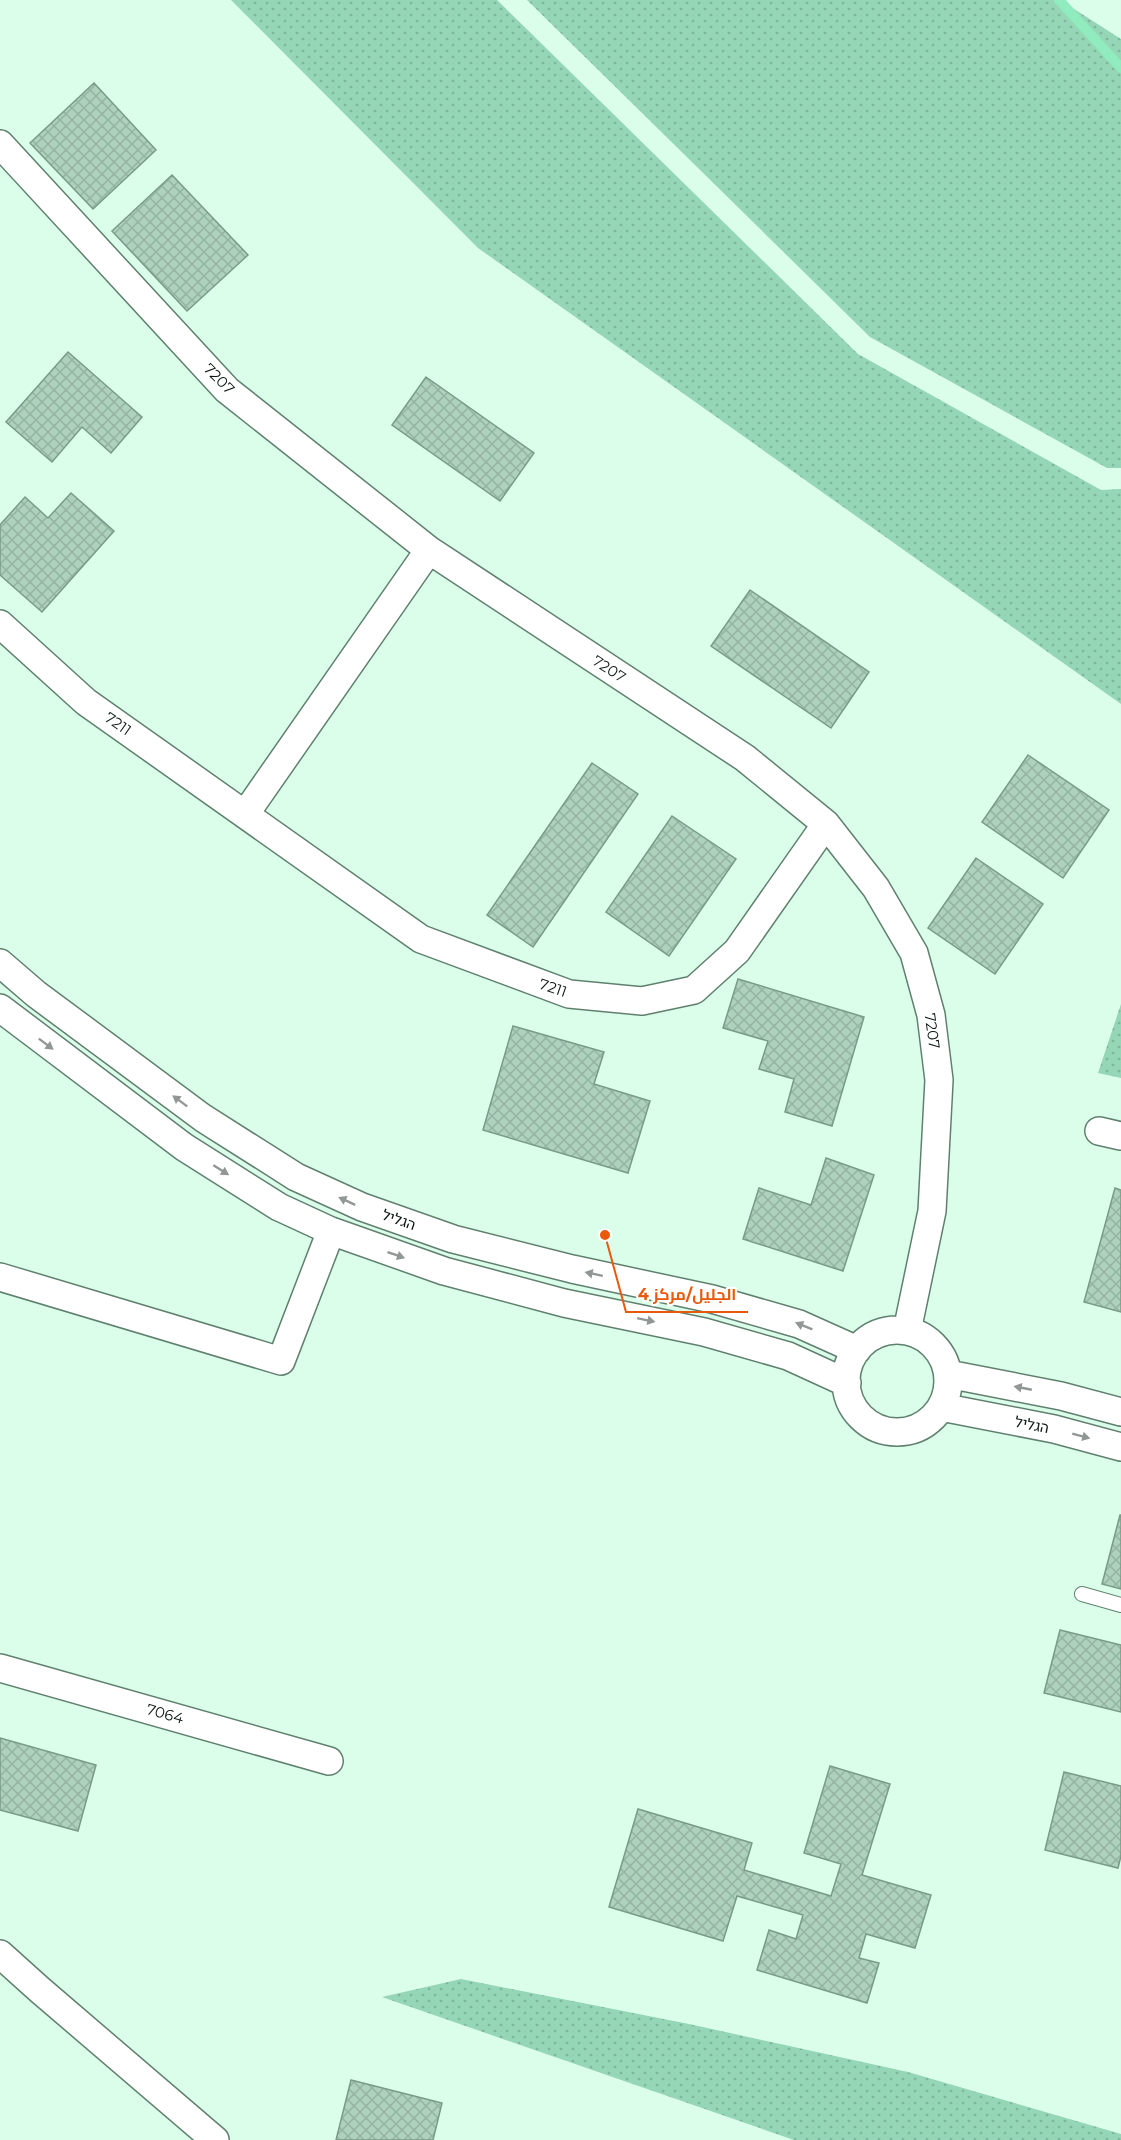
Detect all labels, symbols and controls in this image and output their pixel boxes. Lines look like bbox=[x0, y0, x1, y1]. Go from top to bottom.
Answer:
street label: 7207 bbox=[200, 359, 239, 398]
street label: 7207 bbox=[589, 651, 630, 686]
street label: 7211 bbox=[101, 708, 135, 739]
street label: 7211 bbox=[537, 974, 570, 1001]
street label: 7207 bbox=[921, 1012, 944, 1050]
one-way arrow bbox=[39, 1038, 54, 1050]
one-way arrow bbox=[173, 1096, 188, 1108]
one-way arrow bbox=[213, 1165, 230, 1176]
one-way arrow bbox=[339, 1196, 356, 1205]
street label: הגליל bbox=[380, 1205, 419, 1234]
one-way arrow bbox=[387, 1251, 405, 1260]
one-way arrow bbox=[585, 1269, 604, 1278]
callout: الجليل/مركز 4 bbox=[626, 1278, 748, 1312]
text: الجليل/مركز 4 bbox=[638, 1285, 736, 1304]
one-way arrow bbox=[636, 1316, 655, 1325]
one-way arrow bbox=[794, 1321, 812, 1331]
one-way arrow bbox=[1014, 1383, 1033, 1392]
street label: הגליל bbox=[1013, 1412, 1051, 1437]
one-way arrow bbox=[1072, 1432, 1090, 1441]
street label: 7064 bbox=[144, 1699, 186, 1728]

